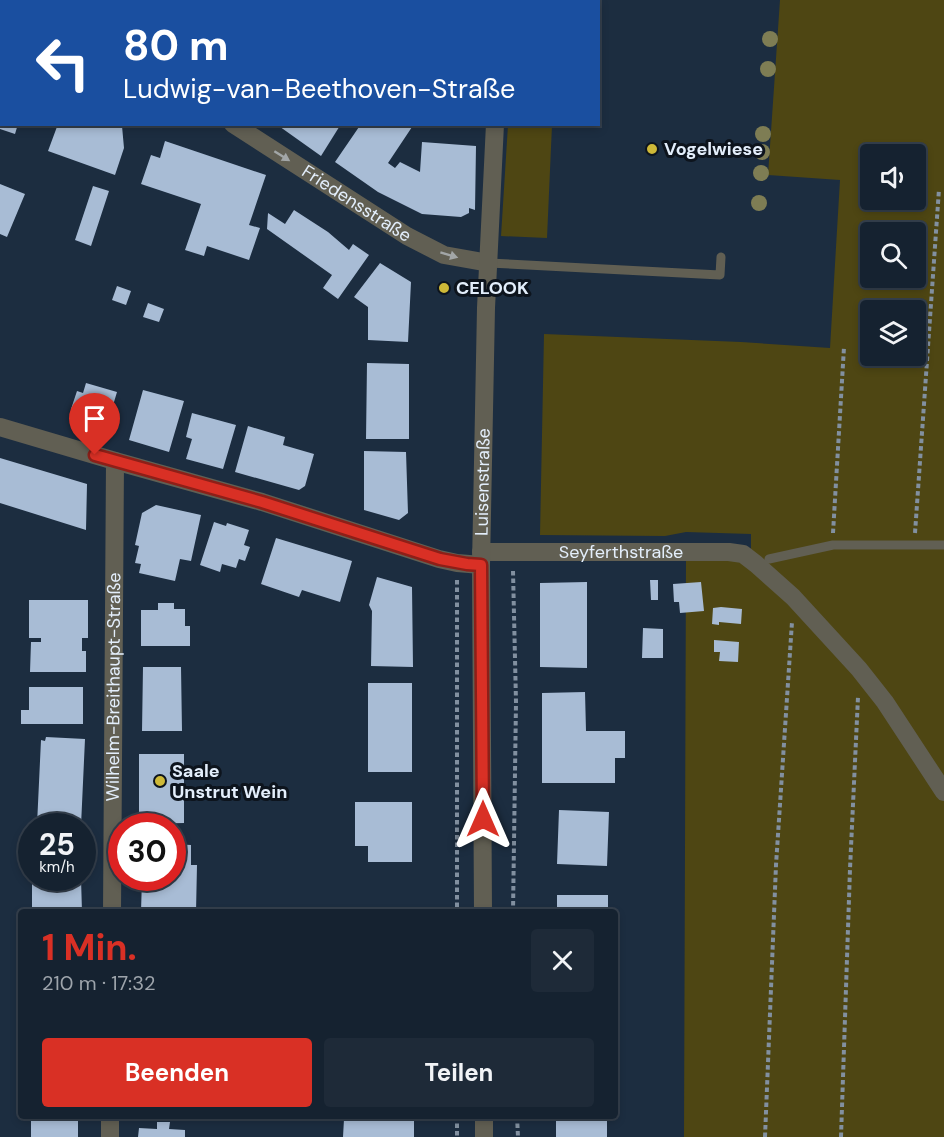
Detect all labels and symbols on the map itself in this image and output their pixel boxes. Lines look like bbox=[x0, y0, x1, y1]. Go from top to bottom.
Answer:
place label: Vogelwiese bbox=[664, 137, 763, 161]
marker: Vogelwiese bbox=[645, 142, 659, 156]
one-way arrow bbox=[274, 150, 290, 161]
street label: Friedensstraße bbox=[297, 159, 416, 248]
one-way arrow bbox=[440, 251, 458, 260]
place label: CELOOK bbox=[456, 276, 529, 300]
marker: CELOOK bbox=[437, 281, 451, 295]
pin bbox=[69, 393, 120, 455]
street label: Luisenstraße bbox=[470, 428, 496, 536]
street label: Seyferthstraße bbox=[559, 540, 683, 564]
street label: Wilhelm-Breithaupt-Straße bbox=[101, 572, 126, 802]
place label: Saale Unstrut Wein bbox=[172, 759, 287, 804]
marker: Saale Unstrut Wein bbox=[153, 774, 167, 788]
position arrow bbox=[451, 787, 515, 851]
speed limit sign: 30 bbox=[108, 813, 186, 891]

